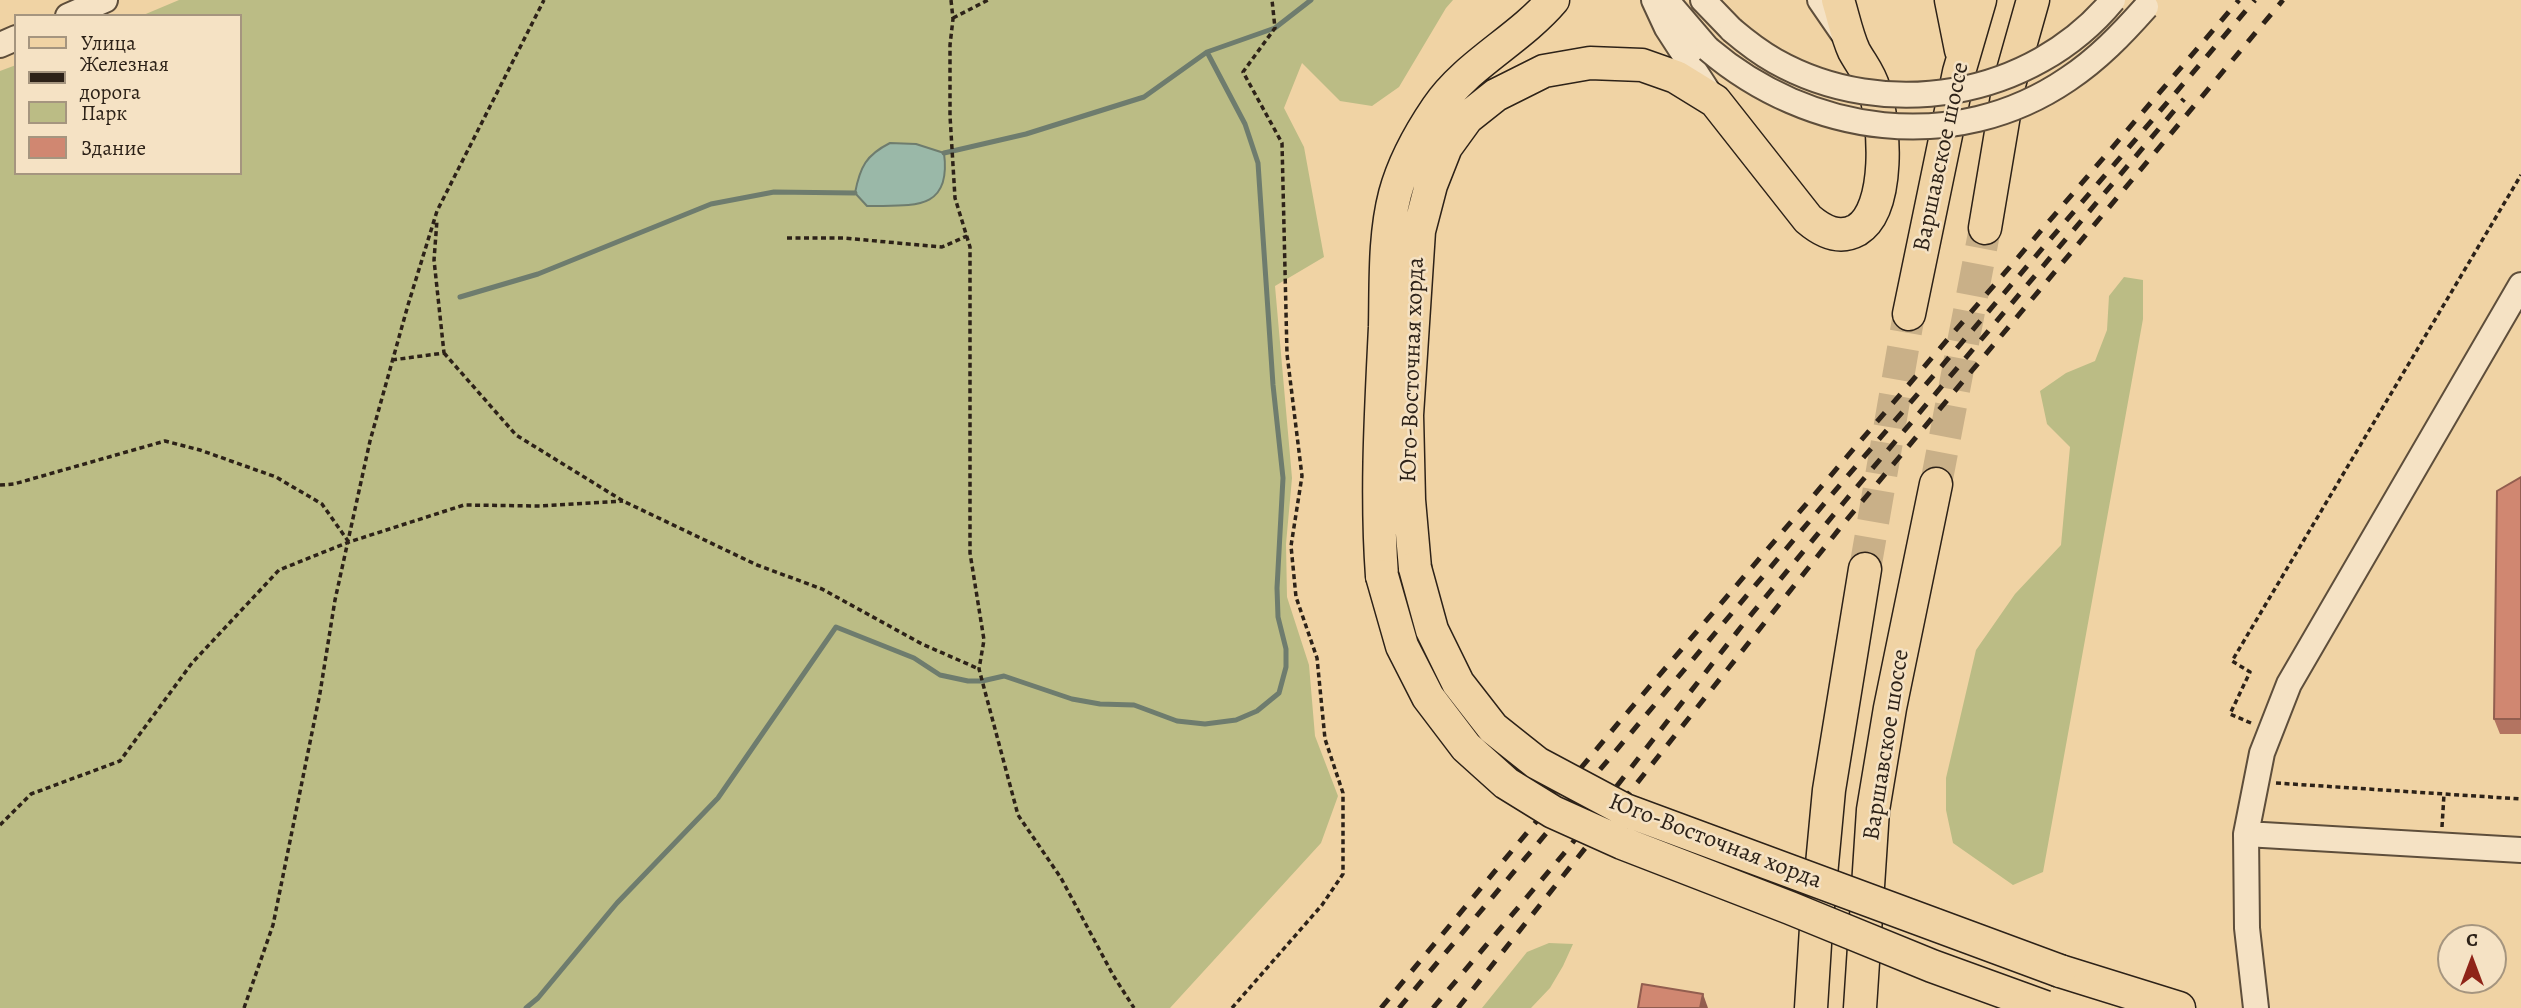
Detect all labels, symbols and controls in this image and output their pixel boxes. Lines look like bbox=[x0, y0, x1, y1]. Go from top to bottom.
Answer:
legend bbox=[14, 14, 242, 175]
text: Улица bbox=[81, 29, 136, 57]
text: Железная дорога bbox=[80, 50, 169, 106]
street label: Варшавское шоссе bbox=[1908, 60, 1976, 254]
text: Парк bbox=[81, 99, 127, 127]
text: Здание bbox=[81, 134, 146, 162]
street label: Юго-Восточная хорда bbox=[1395, 257, 1431, 483]
street label: Варшавское шоссе bbox=[1858, 647, 1916, 843]
street label: Юго-Восточная хорда bbox=[1604, 788, 1826, 896]
north arrow bbox=[2437, 924, 2507, 994]
text: С bbox=[2466, 927, 2478, 953]

